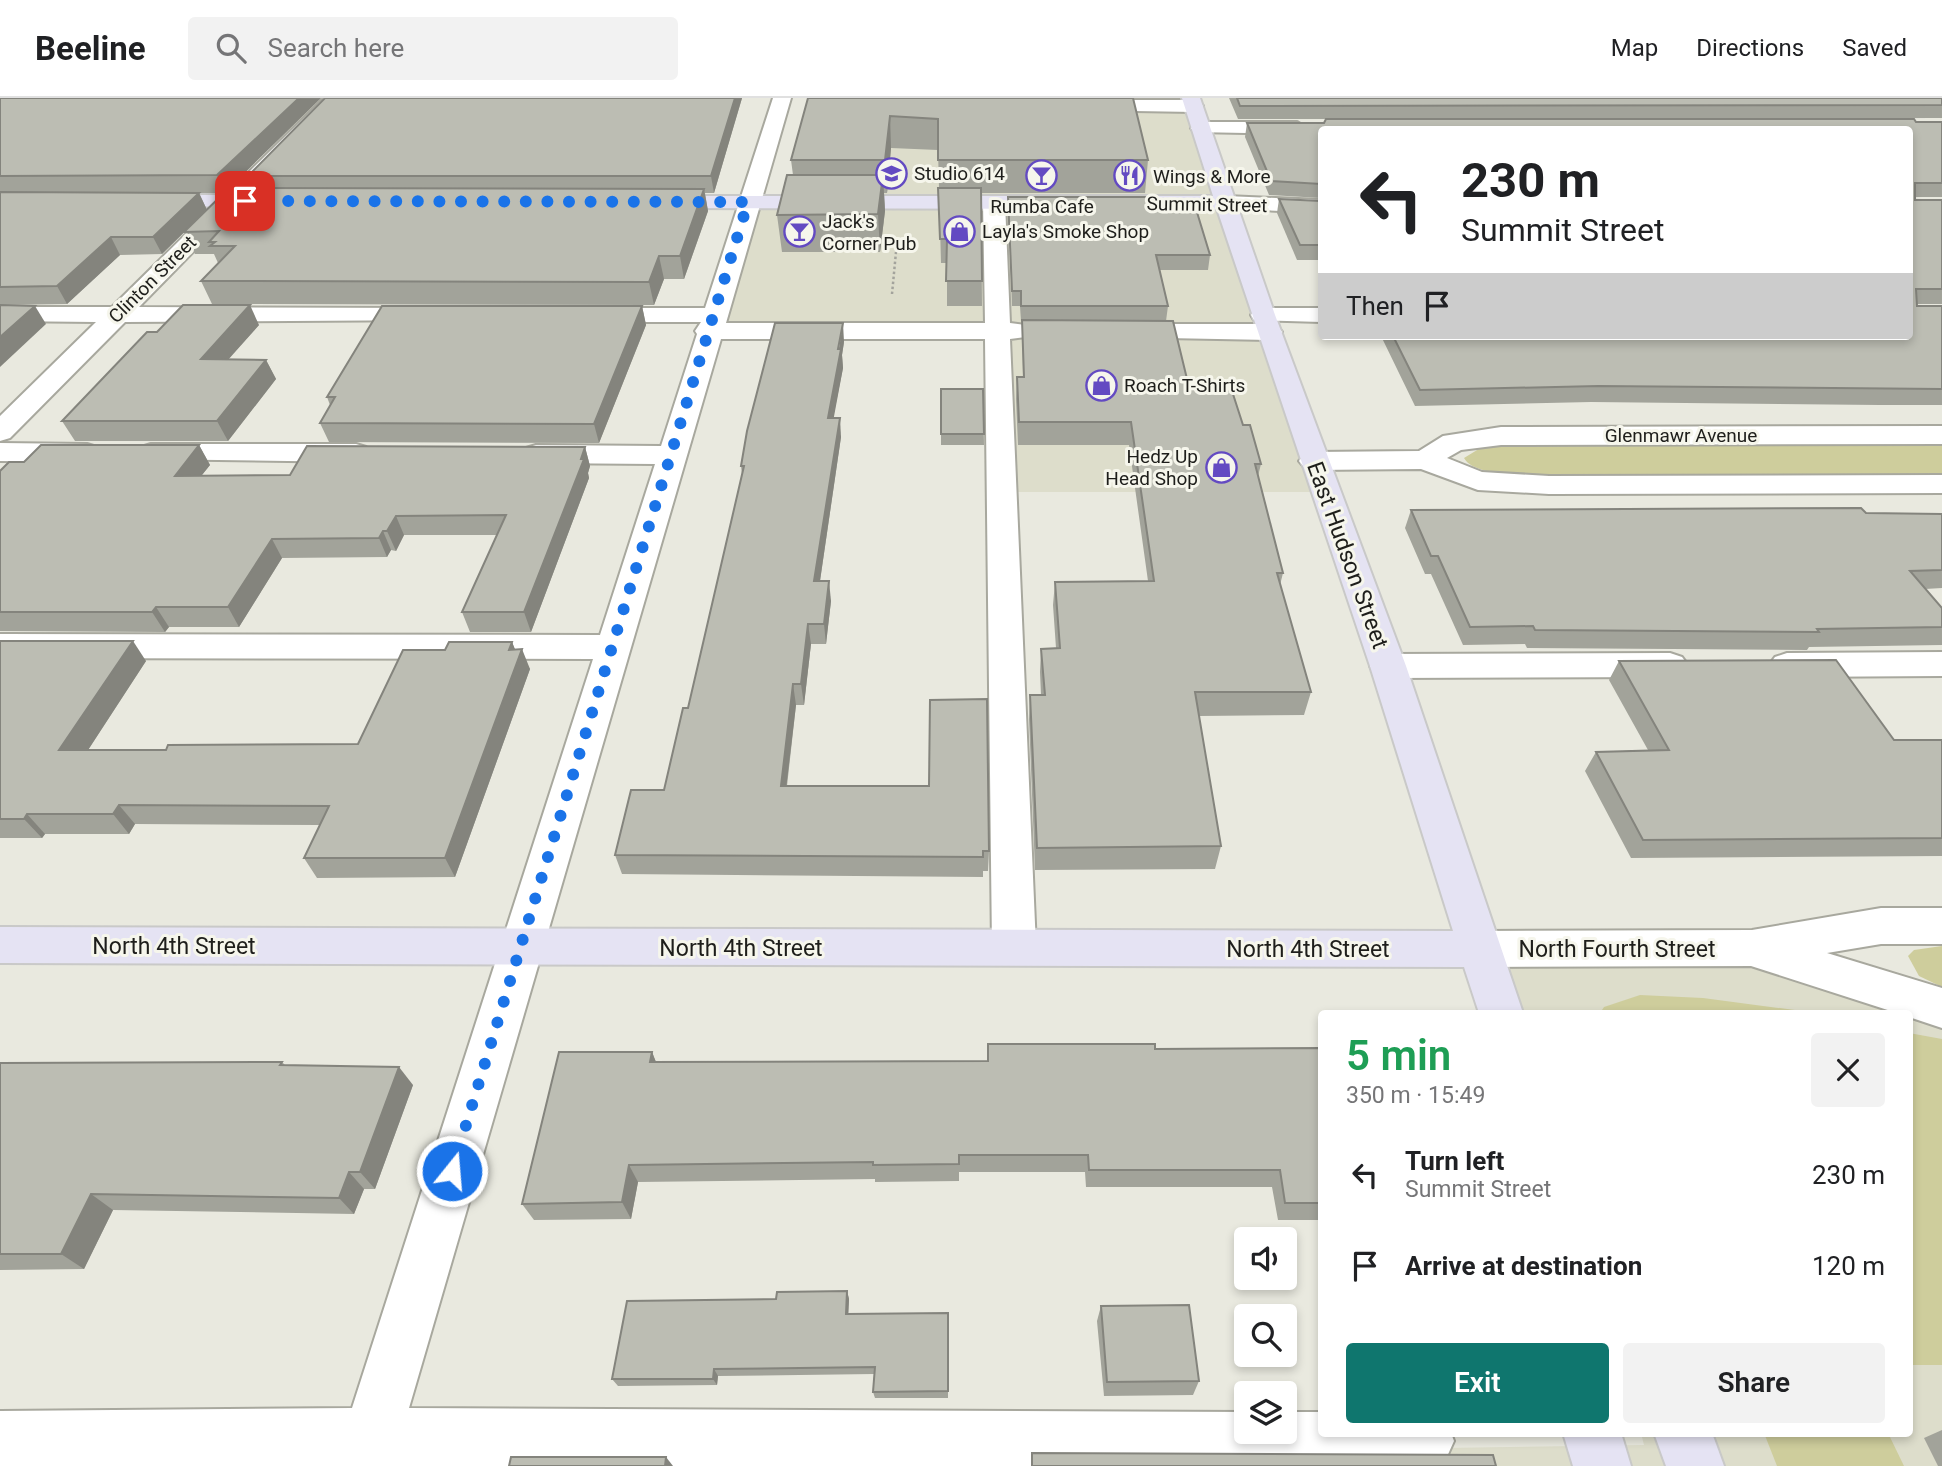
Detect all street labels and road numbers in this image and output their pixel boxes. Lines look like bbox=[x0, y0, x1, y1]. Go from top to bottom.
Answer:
street label: Summit Street bbox=[1146, 192, 1268, 217]
street label: Clinton Street bbox=[104, 231, 201, 328]
street label: Glenmawr Avenue bbox=[1605, 424, 1757, 447]
street label: East Hudson Street bbox=[1301, 458, 1394, 652]
street label: North 4th Street bbox=[92, 933, 256, 960]
street label: North 4th Street bbox=[659, 935, 823, 962]
street label: North 4th Street bbox=[1226, 936, 1390, 963]
street label: North Fourth Street bbox=[1519, 936, 1715, 963]

